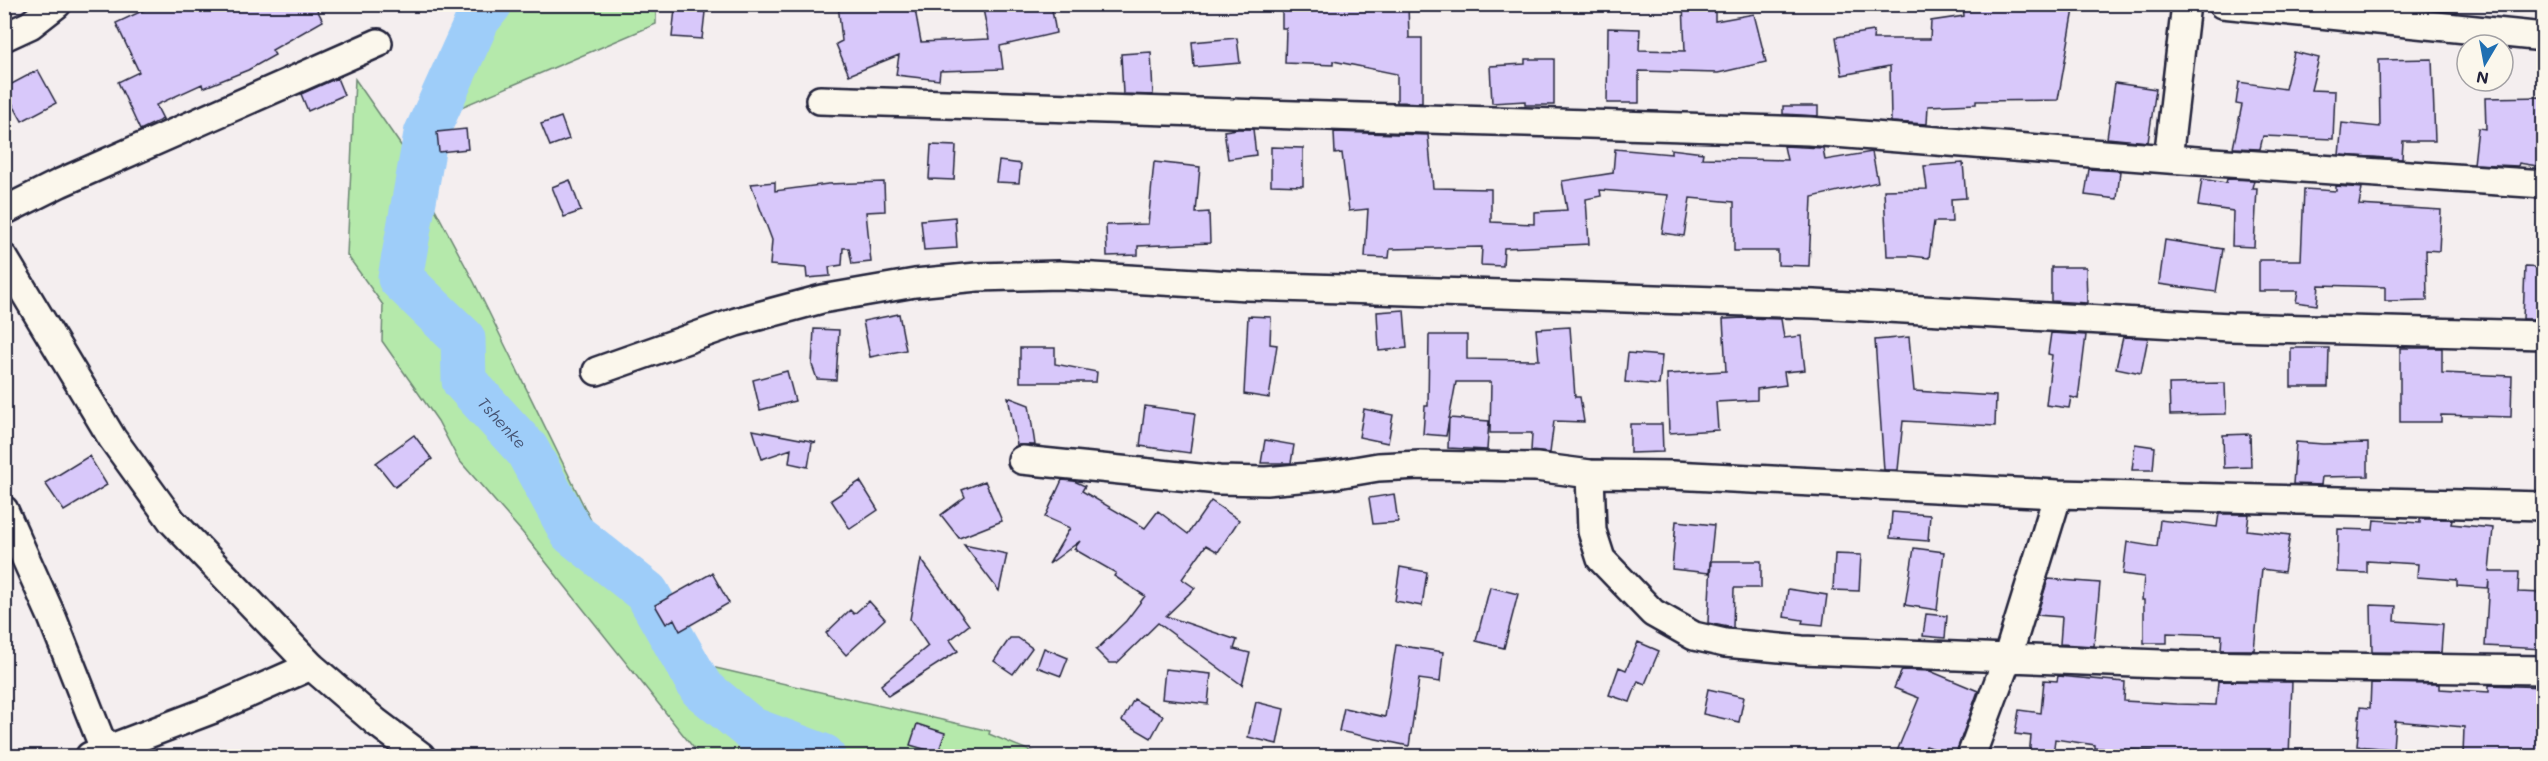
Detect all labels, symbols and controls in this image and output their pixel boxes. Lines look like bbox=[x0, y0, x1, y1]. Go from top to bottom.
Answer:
north arrow bbox=[2455, 33, 2515, 93]
text: N bbox=[2474, 67, 2490, 90]
water label: Tshenke bbox=[474, 392, 532, 453]

